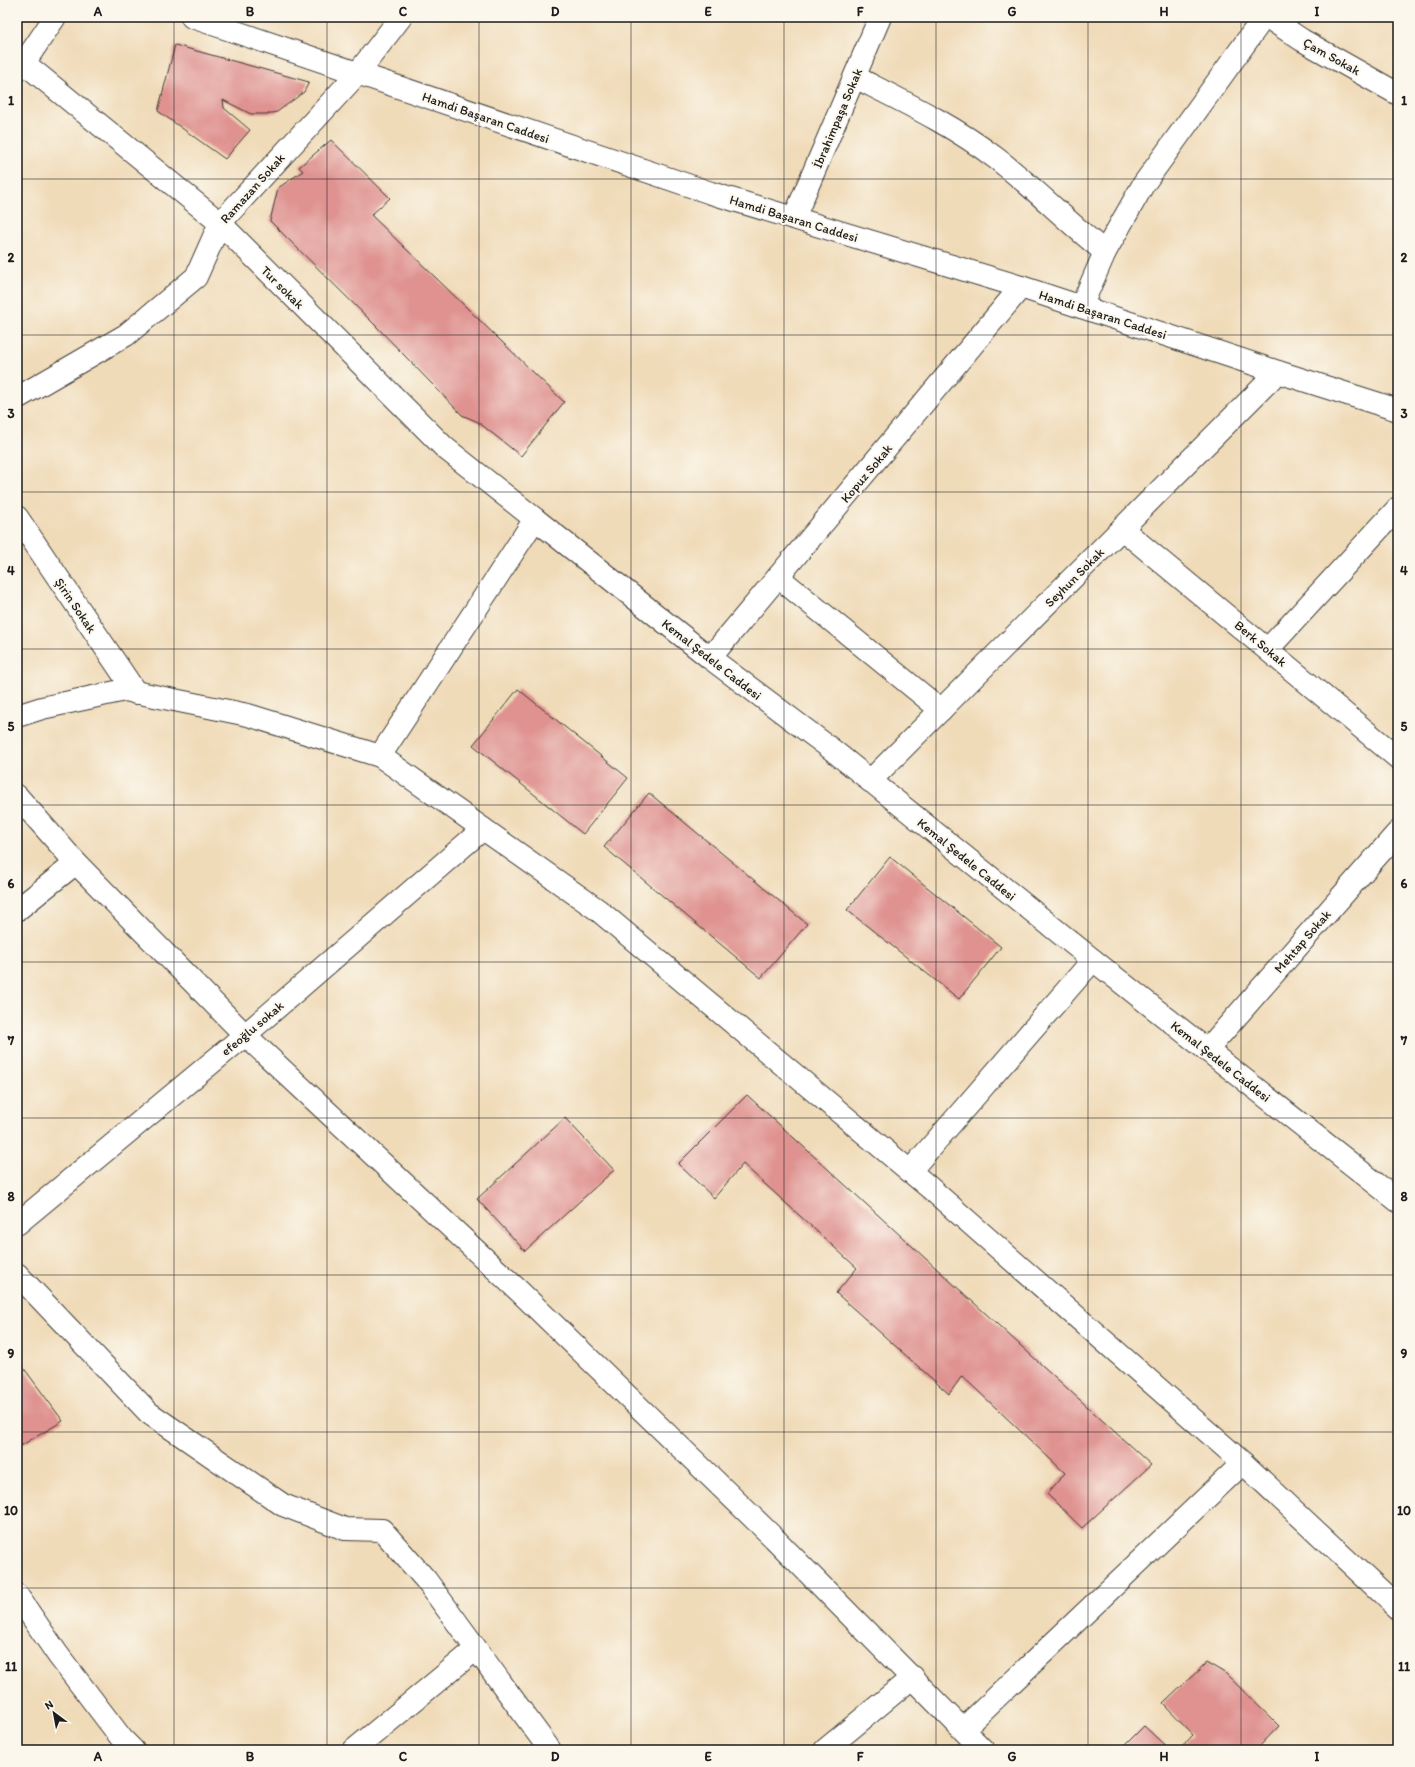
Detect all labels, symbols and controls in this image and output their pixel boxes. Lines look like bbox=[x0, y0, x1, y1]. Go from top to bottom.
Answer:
text: A bbox=[93, 4, 103, 19]
text: B bbox=[246, 4, 255, 19]
text: C bbox=[399, 4, 408, 19]
text: D bbox=[551, 4, 560, 19]
text: E bbox=[704, 4, 712, 19]
text: F bbox=[857, 4, 864, 19]
text: G bbox=[1008, 4, 1017, 19]
text: H bbox=[1160, 4, 1169, 19]
text: I bbox=[1315, 4, 1320, 19]
street label: Çam Sokak bbox=[1301, 35, 1363, 78]
street label: İbrahimpaşa Sokak bbox=[810, 66, 865, 170]
street label: Hamdi Başaran Caddesi bbox=[420, 89, 551, 146]
text: 1 bbox=[8, 93, 14, 108]
text: 1 bbox=[1401, 93, 1407, 108]
street label: Ramazan Sokak bbox=[217, 150, 288, 226]
street label: Hamdi Başaran Caddesi bbox=[728, 192, 860, 245]
text: 2 bbox=[8, 250, 15, 265]
text: 2 bbox=[1401, 250, 1408, 265]
street label: Tur sokak bbox=[258, 263, 307, 312]
street label: Hamdi Başaran Caddesi bbox=[1037, 287, 1169, 342]
text: 3 bbox=[7, 406, 15, 421]
text: 3 bbox=[1400, 406, 1408, 421]
street label: Kopuz Sokak bbox=[838, 441, 895, 506]
street label: Seyhun Sokak bbox=[1042, 544, 1107, 610]
text: 4 bbox=[7, 563, 15, 578]
text: 4 bbox=[1400, 563, 1408, 578]
street label: Şirin Sokak bbox=[52, 575, 100, 636]
street label: Kemal Şedele Caddesi bbox=[659, 616, 765, 703]
street label: Berk Sokak bbox=[1232, 617, 1290, 670]
text: 5 bbox=[8, 719, 15, 734]
text: 5 bbox=[1401, 719, 1408, 734]
street label: Kemal Şedele Caddesi bbox=[914, 815, 1019, 904]
text: 6 bbox=[8, 876, 15, 891]
text: 6 bbox=[1401, 876, 1408, 891]
street label: Mehtap Sokak bbox=[1271, 907, 1334, 976]
street label: efeoğlu sokak bbox=[218, 998, 287, 1059]
street label: Kemal Şedele Caddesi bbox=[1168, 1018, 1274, 1105]
text: 7 bbox=[7, 1033, 15, 1048]
text: 7 bbox=[1400, 1033, 1408, 1048]
text: 8 bbox=[7, 1189, 15, 1204]
text: 8 bbox=[1400, 1189, 1408, 1204]
text: 9 bbox=[8, 1346, 15, 1361]
text: 9 bbox=[1401, 1346, 1408, 1361]
text: 10 bbox=[4, 1503, 18, 1518]
text: 10 bbox=[1397, 1503, 1411, 1518]
text: 11 bbox=[5, 1659, 17, 1674]
text: 11 bbox=[1398, 1659, 1410, 1674]
north arrow bbox=[34, 1693, 74, 1733]
text: N bbox=[42, 1697, 56, 1712]
text: A bbox=[93, 1749, 103, 1764]
text: B bbox=[246, 1749, 255, 1764]
text: C bbox=[399, 1749, 408, 1764]
text: D bbox=[551, 1749, 560, 1764]
text: E bbox=[704, 1749, 712, 1764]
text: F bbox=[857, 1749, 864, 1764]
text: G bbox=[1008, 1749, 1017, 1764]
text: H bbox=[1160, 1749, 1169, 1764]
text: I bbox=[1315, 1749, 1320, 1764]

